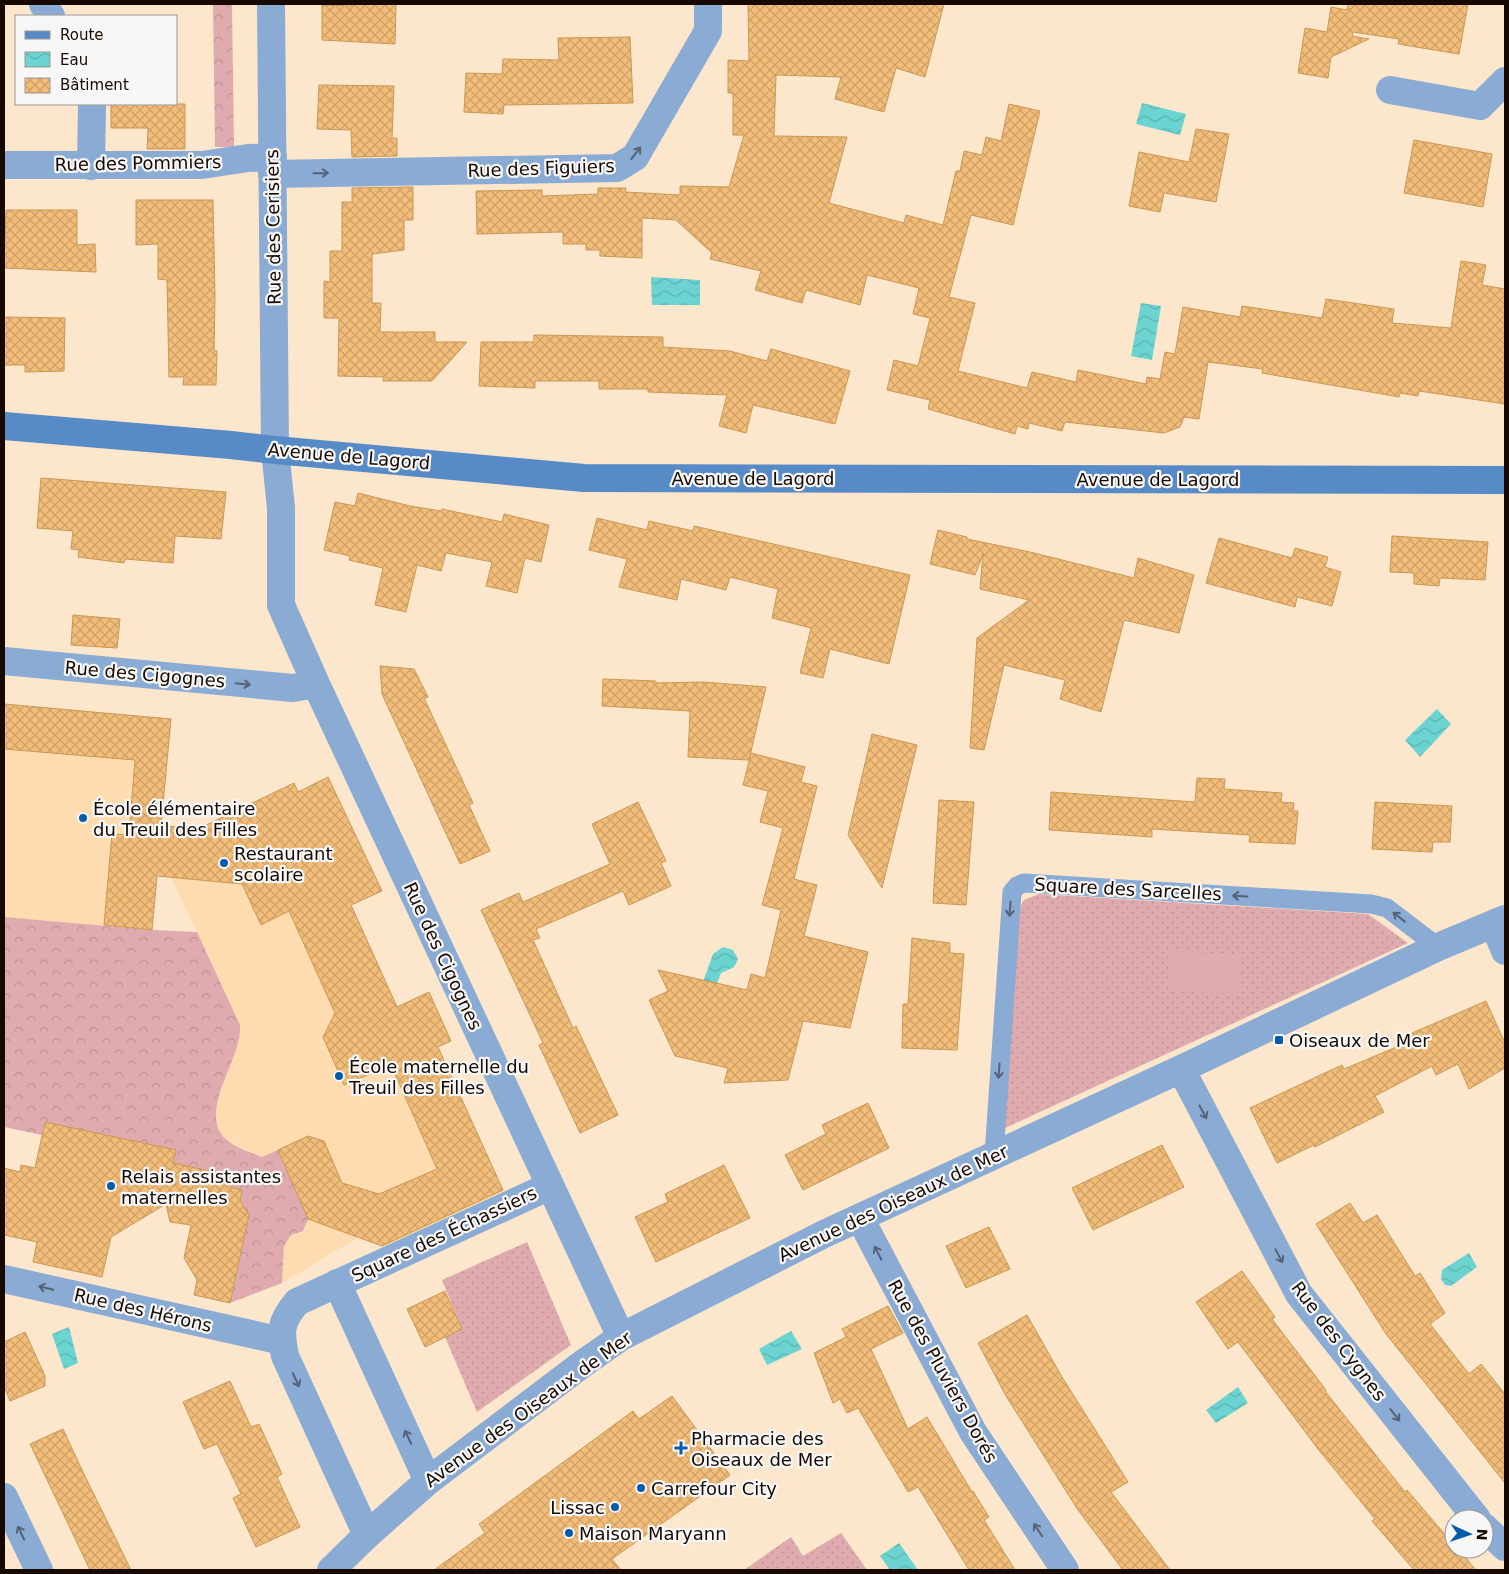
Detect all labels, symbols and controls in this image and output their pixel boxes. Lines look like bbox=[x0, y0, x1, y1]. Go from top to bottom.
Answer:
legend bbox=[15, 15, 178, 105]
text: Route bbox=[60, 26, 104, 44]
text: Eau bbox=[60, 51, 88, 69]
text: Bâtiment bbox=[60, 76, 129, 94]
one-way arrow bbox=[630, 147, 641, 160]
street label: Rue des Cerisiers bbox=[261, 149, 285, 305]
street label: Rue des Pommiers bbox=[55, 151, 221, 175]
street label: Rue des Figuiers bbox=[467, 155, 615, 181]
one-way arrow bbox=[312, 168, 329, 178]
street label: Avenue de Lagord bbox=[267, 438, 431, 474]
street label: Avenue de Lagord bbox=[672, 468, 834, 489]
street label: Avenue de Lagord bbox=[1077, 469, 1239, 490]
street label: Rue des Cigognes bbox=[64, 657, 226, 691]
one-way arrow bbox=[235, 679, 251, 689]
place label: École élémentaire du Treuil des Filles bbox=[93, 798, 257, 840]
marker: École élémentaire du Treuil des Filles bbox=[77, 812, 89, 824]
place label: Restaurant scolaire bbox=[234, 843, 333, 885]
marker: Restaurant scolaire bbox=[218, 857, 230, 869]
street label: Square des Sarcelles bbox=[1034, 874, 1222, 904]
street label: Rue des Cigognes bbox=[400, 879, 486, 1033]
one-way arrow bbox=[1233, 892, 1249, 901]
one-way arrow bbox=[1006, 901, 1015, 917]
one-way arrow bbox=[1393, 912, 1406, 923]
place label: Oiseaux de Mer bbox=[1289, 1030, 1430, 1051]
marker: Oiseaux de Mer bbox=[1273, 1034, 1285, 1046]
place label: École maternelle du Treuil des Filles bbox=[348, 1056, 529, 1098]
one-way arrow bbox=[995, 1063, 1004, 1079]
marker: École maternelle du Treuil des Filles bbox=[333, 1070, 345, 1082]
one-way arrow bbox=[1199, 1104, 1208, 1119]
street label: Avenue des Oiseaux de Mer bbox=[775, 1140, 1012, 1266]
place label: Relais assistantes maternelles bbox=[121, 1166, 281, 1208]
marker: Relais assistantes maternelles bbox=[105, 1180, 117, 1192]
street label: Square des Échassiers bbox=[348, 1182, 540, 1286]
one-way arrow bbox=[873, 1246, 882, 1261]
one-way arrow bbox=[1274, 1248, 1284, 1263]
street label: Rue des Pluviers Dorés bbox=[884, 1276, 1002, 1466]
street label: Rue des Cygnes bbox=[1287, 1277, 1391, 1405]
one-way arrow bbox=[39, 1283, 55, 1292]
street label: Rue des Hérons bbox=[72, 1284, 214, 1336]
street label: Avenue des Oiseaux de Mer bbox=[420, 1326, 636, 1491]
one-way arrow bbox=[292, 1372, 302, 1387]
one-way arrow bbox=[1389, 1408, 1400, 1421]
place label: Pharmacie des Oiseaux de Mer bbox=[691, 1428, 832, 1470]
one-way arrow bbox=[402, 1430, 412, 1445]
marker: Pharmacie des Oiseaux de Mer bbox=[675, 1442, 687, 1454]
place label: Carrefour City bbox=[651, 1478, 777, 1499]
marker: Carrefour City bbox=[635, 1482, 647, 1494]
place label: Lissac bbox=[550, 1497, 605, 1518]
marker: Lissac bbox=[609, 1501, 621, 1513]
north arrow bbox=[1444, 1509, 1494, 1559]
place label: Maison Maryann bbox=[579, 1523, 727, 1544]
one-way arrow bbox=[1033, 1523, 1043, 1537]
one-way arrow bbox=[16, 1526, 26, 1541]
marker: Maison Maryann bbox=[563, 1527, 575, 1539]
text: N bbox=[1474, 1528, 1490, 1541]

